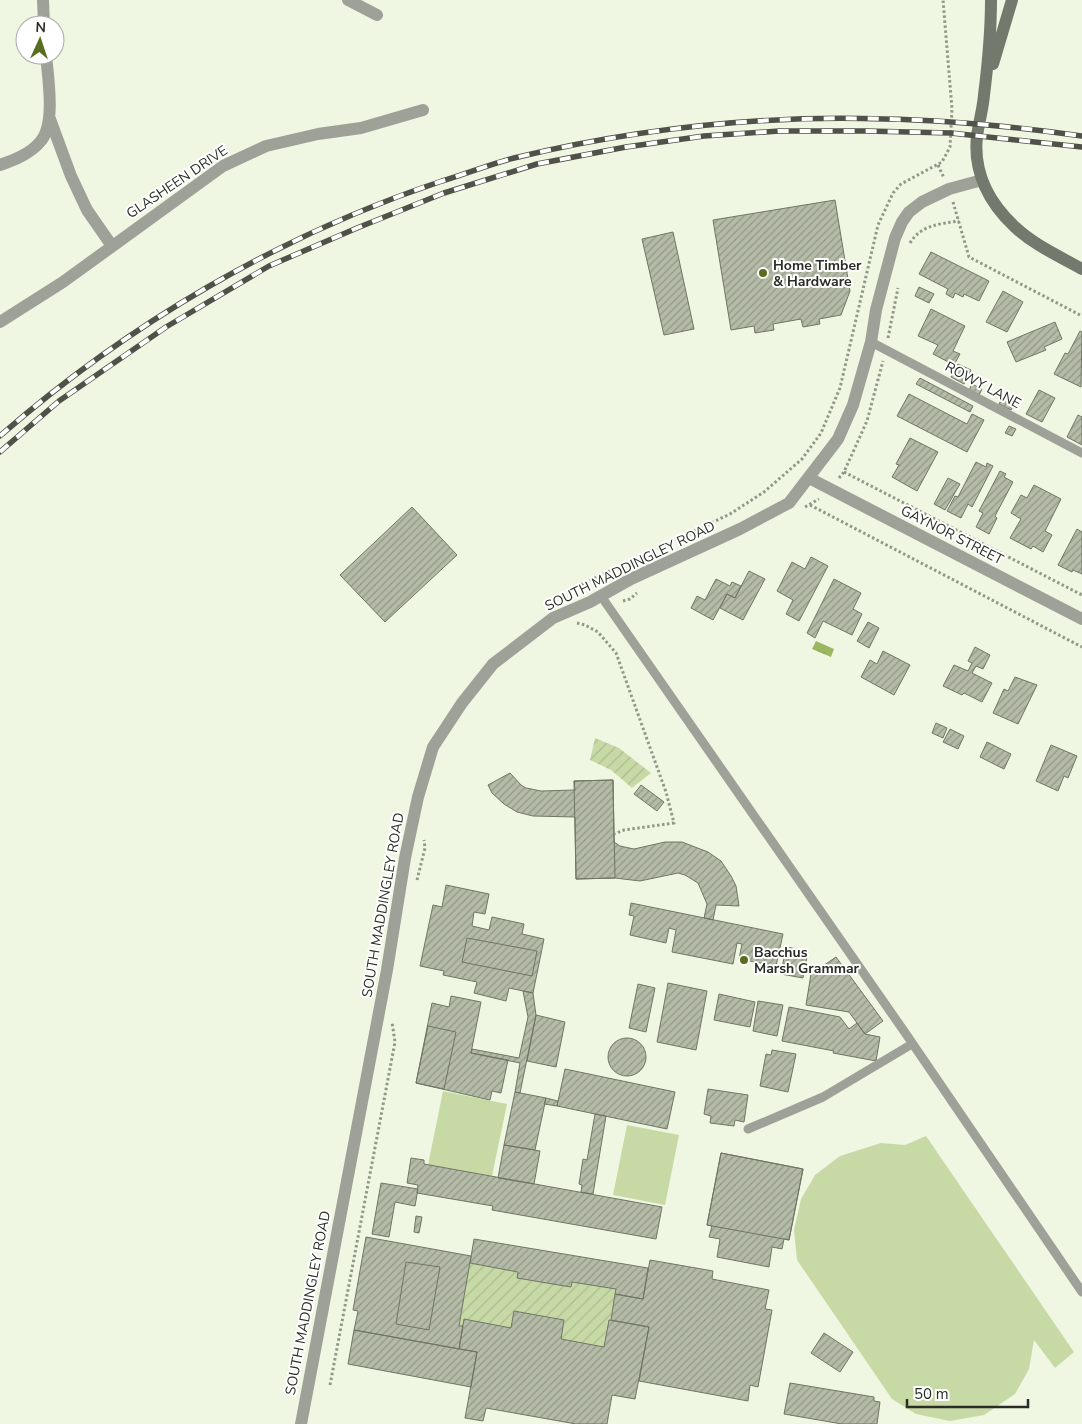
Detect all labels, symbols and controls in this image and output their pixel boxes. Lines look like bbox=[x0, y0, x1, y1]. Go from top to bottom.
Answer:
north arrow bbox=[15, 15, 65, 65]
text: N bbox=[35, 18, 46, 37]
street label: GLASHEEN DRIVE bbox=[123, 141, 231, 223]
place label: Home Timber & Hardware bbox=[773, 256, 862, 291]
marker: Home Timber & Hardware bbox=[757, 267, 769, 279]
street label: ROWY LANE bbox=[942, 357, 1024, 413]
street label: GAYNOR STREET bbox=[897, 501, 1007, 569]
street label: SOUTH MADDINGLEY ROAD bbox=[542, 516, 718, 616]
street label: SOUTH MADDINGLEY ROAD bbox=[357, 811, 409, 999]
place label: Bacchus Marsh Grammar bbox=[754, 943, 860, 978]
marker: Bacchus Marsh Grammar bbox=[738, 954, 750, 966]
street label: SOUTH MADDINGLEY ROAD bbox=[281, 1209, 335, 1397]
scale bar bbox=[907, 1376, 1028, 1408]
text: 50 m bbox=[914, 1384, 949, 1404]

